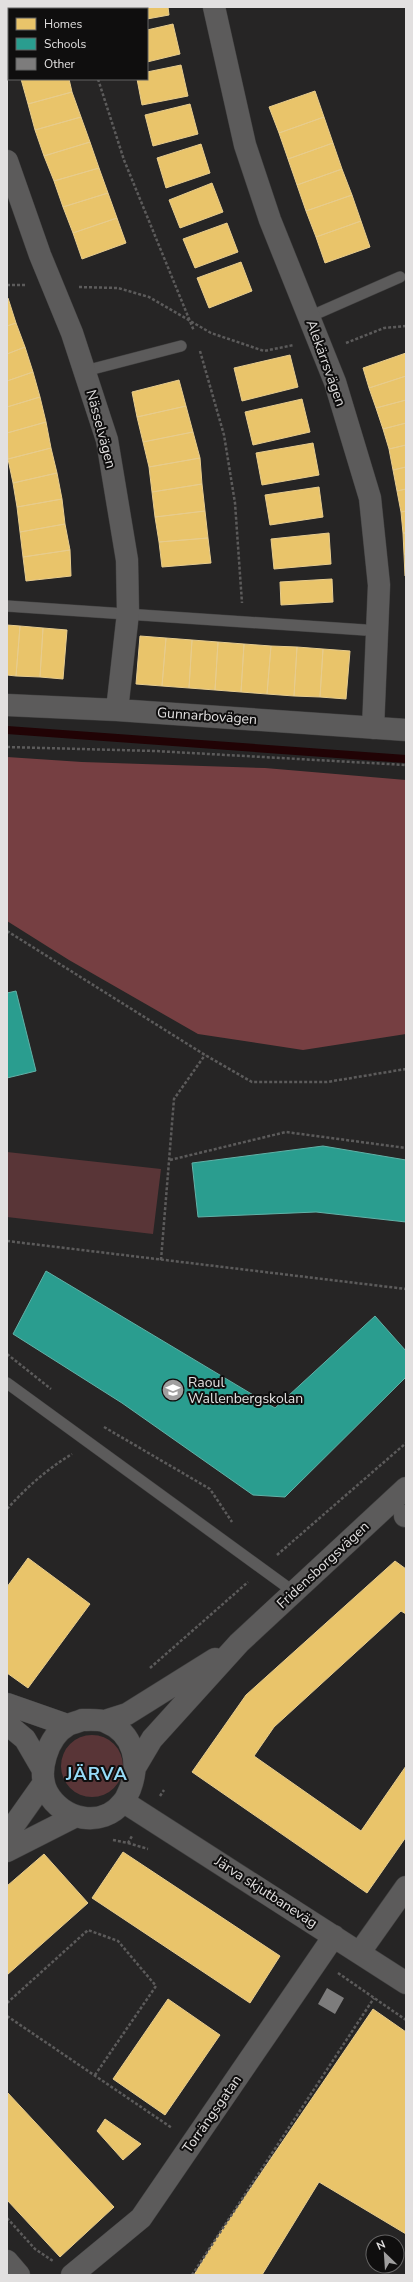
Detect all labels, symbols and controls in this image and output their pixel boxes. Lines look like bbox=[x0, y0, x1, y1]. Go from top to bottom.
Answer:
legend bbox=[8, 8, 148, 80]
text: Homes bbox=[44, 16, 82, 32]
text: Schools bbox=[44, 36, 87, 52]
text: Other bbox=[44, 56, 76, 72]
street label: Alekärrsvägen bbox=[302, 317, 350, 409]
street label: Nässelvägen bbox=[81, 388, 121, 470]
street label: Gunnarbovägen bbox=[156, 703, 258, 729]
place label: Raoul Wallenbergskolan bbox=[188, 1373, 303, 1408]
school or university icon: Raoul Wallenbergskolan bbox=[160, 1377, 186, 1403]
street label: Fridensborgsvägen bbox=[273, 1517, 373, 1613]
district label: JÄRVA bbox=[65, 1762, 128, 1786]
street label: Järva skjutbaneväg bbox=[210, 1851, 321, 1932]
street label: Torrängsgatan bbox=[178, 2071, 246, 2157]
north arrow bbox=[365, 2234, 405, 2274]
text: N bbox=[374, 2237, 388, 2254]

